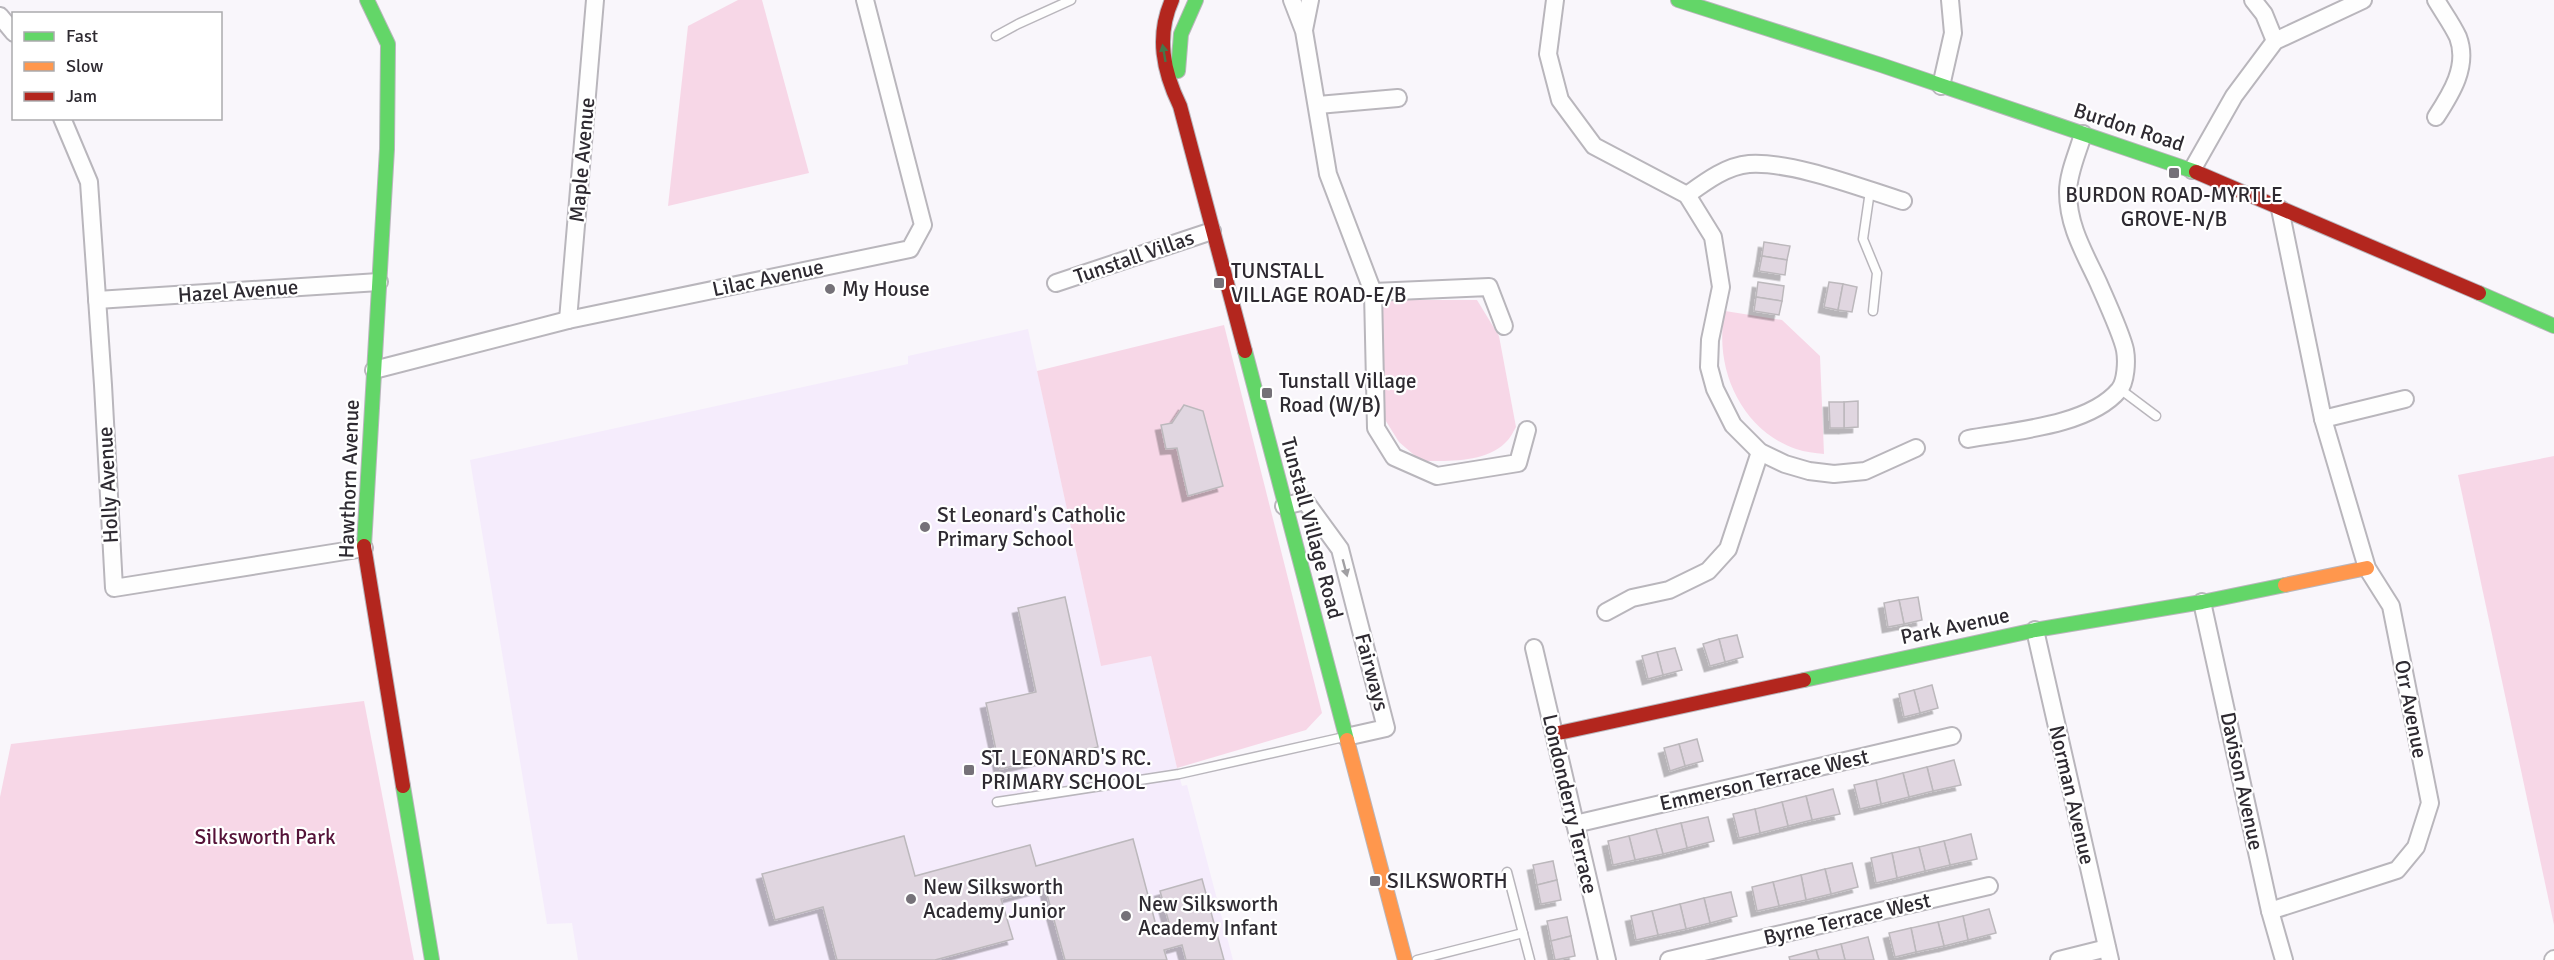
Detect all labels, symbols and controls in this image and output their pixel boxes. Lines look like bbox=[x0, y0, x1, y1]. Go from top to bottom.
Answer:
legend bbox=[12, 12, 222, 120]
text: Fast bbox=[66, 25, 98, 47]
one-way arrow bbox=[1159, 44, 1168, 63]
text: Slow bbox=[66, 55, 103, 77]
text: Jam bbox=[66, 85, 97, 107]
street label: Maple Avenue bbox=[564, 96, 600, 224]
street label: Burdon Road bbox=[2070, 97, 2188, 157]
marker: BURDON ROAD-MYRTLE GROVE-N/B bbox=[2167, 166, 2181, 180]
place label: BURDON ROAD-MYRTLE GROVE-N/B bbox=[2065, 182, 2283, 232]
street label: Tunstall Villas bbox=[1071, 224, 1197, 290]
street label: Lilac Avenue bbox=[710, 254, 826, 302]
place label: TUNSTALL VILLAGE ROAD-E/B bbox=[1231, 258, 1406, 308]
street label: Hazel Avenue bbox=[177, 274, 299, 308]
place label: My House bbox=[842, 276, 930, 302]
marker: TUNSTALL VILLAGE ROAD-E/B bbox=[1212, 276, 1226, 290]
marker: My House bbox=[823, 282, 837, 296]
place label: Tunstall Village Road (W/B) bbox=[1279, 368, 1417, 418]
marker: Tunstall Village Road (W/B) bbox=[1260, 386, 1274, 400]
street label: Hawthorn Avenue bbox=[333, 399, 365, 559]
street label: Holly Avenue bbox=[92, 426, 124, 544]
street label: Tunstall Village Road bbox=[1275, 434, 1349, 622]
place label: St Leonard's Catholic Primary School bbox=[937, 502, 1126, 552]
marker: St Leonard's Catholic Primary School bbox=[918, 520, 932, 534]
one-way arrow bbox=[1340, 559, 1350, 577]
street label: Park Avenue bbox=[1898, 602, 2012, 650]
street label: Fairways bbox=[1349, 630, 1395, 714]
street label: Orr Avenue bbox=[2389, 658, 2433, 760]
street label: Davison Avenue bbox=[2215, 710, 2269, 852]
street label: Londonderry Terrace bbox=[1537, 712, 1603, 896]
street label: Norman Avenue bbox=[2043, 723, 2101, 867]
street label: Emmerson Terrace West bbox=[1657, 743, 1871, 817]
place label: ST. LEONARD'S RC. PRIMARY SCHOOL bbox=[981, 745, 1152, 795]
marker: ST. LEONARD'S RC. PRIMARY SCHOOL bbox=[962, 763, 976, 777]
park label: Silksworth Park bbox=[195, 824, 336, 850]
place label: SILKSWORTH bbox=[1387, 868, 1508, 894]
place label: New Silksworth Academy Junior bbox=[923, 874, 1066, 924]
marker: SILKSWORTH bbox=[1368, 874, 1382, 888]
street label: Byrne Terrace West bbox=[1761, 887, 1933, 951]
place label: New Silksworth Academy Infant bbox=[1138, 891, 1278, 941]
marker: New Silksworth Academy Junior bbox=[904, 892, 918, 906]
marker: New Silksworth Academy Infant bbox=[1119, 909, 1133, 923]

